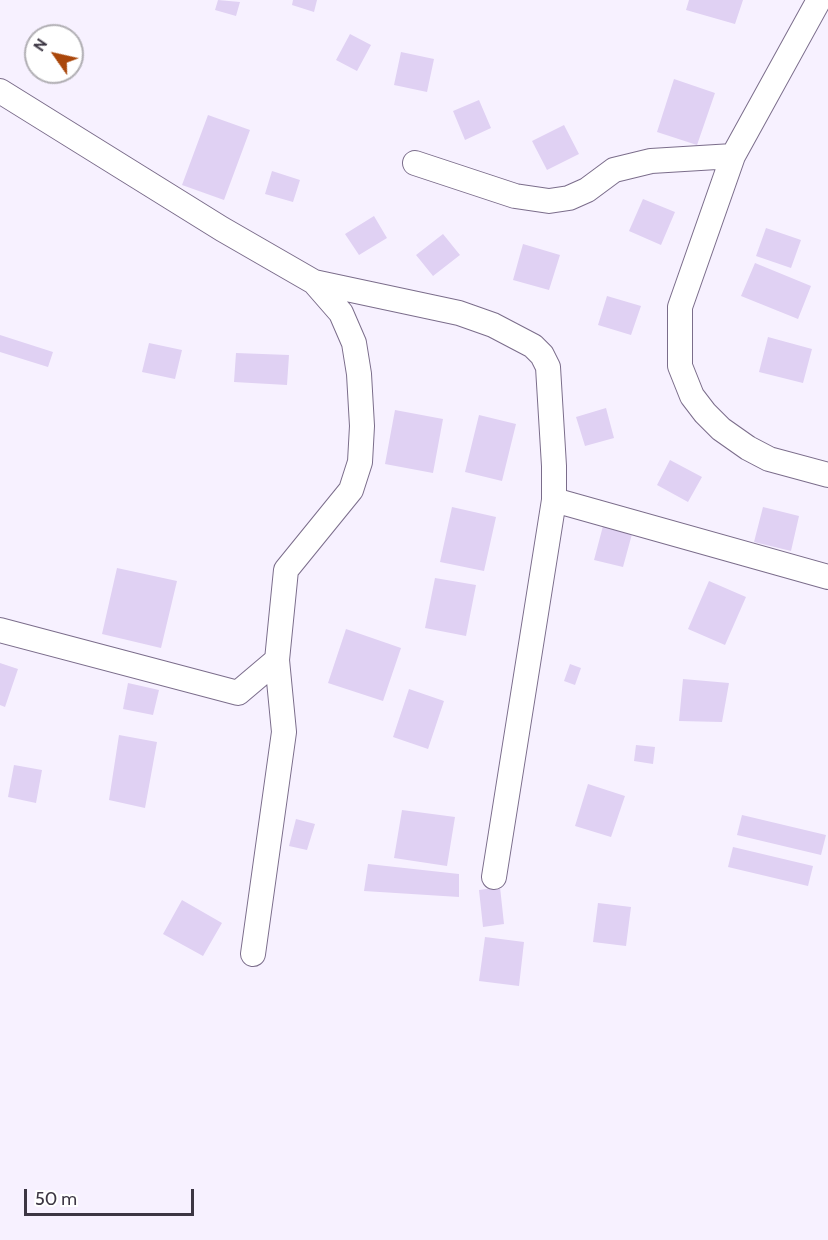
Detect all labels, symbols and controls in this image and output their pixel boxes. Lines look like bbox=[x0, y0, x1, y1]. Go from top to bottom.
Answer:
north arrow bbox=[24, 24, 84, 84]
text: N bbox=[29, 35, 51, 55]
scale bar bbox=[27, 1177, 196, 1215]
text: 50 m bbox=[35, 1188, 77, 1210]

